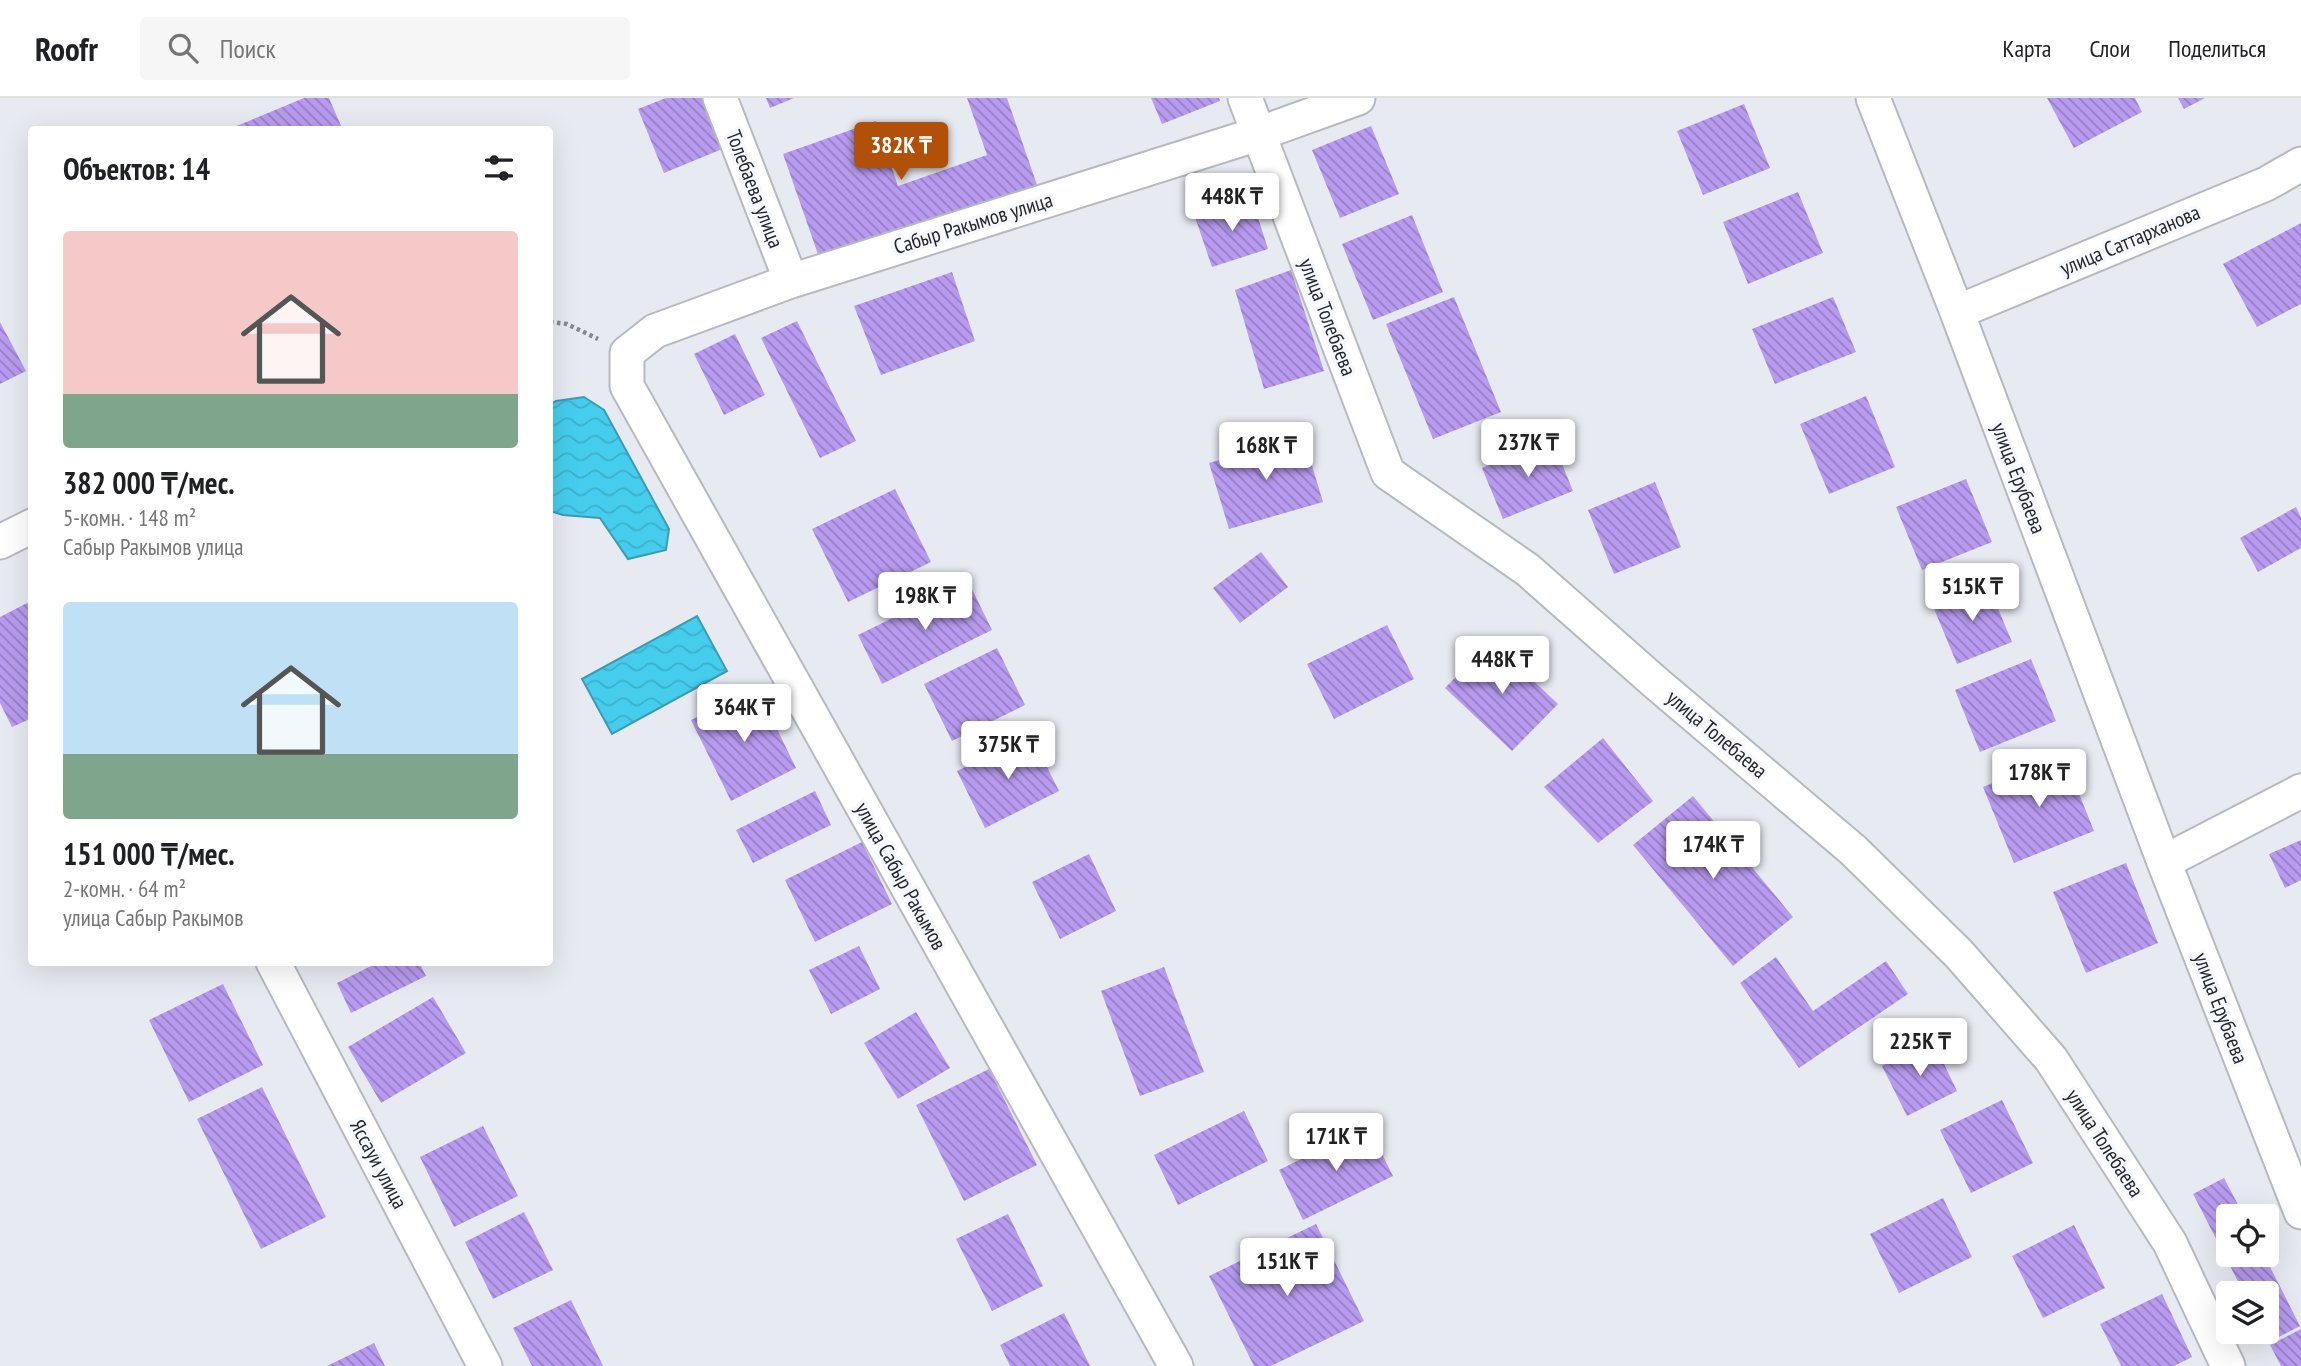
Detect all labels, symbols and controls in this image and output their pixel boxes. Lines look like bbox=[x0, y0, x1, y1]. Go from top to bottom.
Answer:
search box bbox=[140, 17, 630, 80]
text: Roofr bbox=[35, 27, 98, 70]
icon: search bbox=[164, 29, 202, 67]
text: Поиск bbox=[220, 32, 275, 65]
text: Карта bbox=[2003, 33, 2051, 64]
text: Слои bbox=[2089, 33, 2130, 64]
text: Поделиться bbox=[2168, 33, 2266, 64]
pin: 382K ₸ bbox=[844, 122, 958, 182]
street label: Толебаева улица bbox=[720, 126, 790, 252]
text: 382K ₸ bbox=[870, 130, 932, 159]
text: Объектов: 14 bbox=[63, 149, 210, 188]
icon: filters bbox=[480, 149, 518, 187]
pin: 448K ₸ bbox=[1175, 174, 1289, 233]
text: 448K ₸ bbox=[1201, 181, 1263, 210]
street label: Сабыр Ракымов улица bbox=[890, 186, 1056, 260]
street label: улица Саттарханова bbox=[2056, 198, 2204, 282]
street label: улица Толебаева bbox=[1293, 255, 1363, 379]
icon: home bbox=[228, 276, 354, 402]
street label: улица Ерубаева bbox=[1986, 419, 2052, 537]
pin: 237K ₸ bbox=[1471, 420, 1585, 479]
pin: 168K ₸ bbox=[1209, 422, 1323, 482]
text: 237K ₸ bbox=[1497, 427, 1559, 456]
text: 168K ₸ bbox=[1235, 430, 1297, 459]
text: 382 000 ₸/мес. bbox=[63, 463, 235, 502]
text: 5-комн. · 148 m² bbox=[63, 503, 196, 532]
text: Сабыр Ракымов улица bbox=[63, 532, 243, 561]
pin: 515K ₸ bbox=[1915, 564, 2029, 623]
text: 515K ₸ bbox=[1941, 571, 2003, 600]
pin: 198K ₸ bbox=[868, 573, 982, 632]
text: 198K ₸ bbox=[894, 580, 956, 609]
pin: 448K ₸ bbox=[1445, 636, 1559, 696]
text: 448K ₸ bbox=[1471, 644, 1533, 673]
icon: home bbox=[228, 647, 354, 773]
pin: 364K ₸ bbox=[687, 684, 801, 744]
street label: улица Толебаева bbox=[1661, 684, 1773, 784]
text: 364K ₸ bbox=[713, 692, 775, 721]
pin: 375K ₸ bbox=[951, 722, 1065, 781]
text: 375K ₸ bbox=[977, 729, 1039, 758]
pin: 178K ₸ bbox=[1982, 750, 2096, 809]
text: 178K ₸ bbox=[2008, 757, 2070, 786]
street label: улица Сабыр Ракымов bbox=[849, 797, 953, 955]
pin: 174K ₸ bbox=[1656, 822, 1770, 881]
text: 174K ₸ bbox=[1682, 829, 1744, 858]
text: 151 000 ₸/мес. bbox=[63, 834, 235, 873]
text: 2-комн. · 64 m² bbox=[63, 874, 186, 903]
text: улица Сабыр Ракымов bbox=[63, 903, 243, 932]
street label: улица Ерубаева bbox=[2188, 949, 2254, 1067]
pin: 225K ₸ bbox=[1863, 1018, 1977, 1078]
text: 225K ₸ bbox=[1889, 1026, 1951, 1055]
street label: улица Толебаева bbox=[2060, 1084, 2150, 1202]
pin: 171K ₸ bbox=[1279, 1114, 1393, 1173]
street label: Яссауи улица bbox=[344, 1115, 414, 1213]
text: 171K ₸ bbox=[1305, 1121, 1367, 1150]
map controls bbox=[2216, 1204, 2279, 1344]
button: locate bbox=[2216, 1204, 2279, 1267]
pin: 151K ₸ bbox=[1230, 1238, 1344, 1298]
text: 151K ₸ bbox=[1256, 1246, 1318, 1275]
button: layers bbox=[2216, 1281, 2279, 1344]

